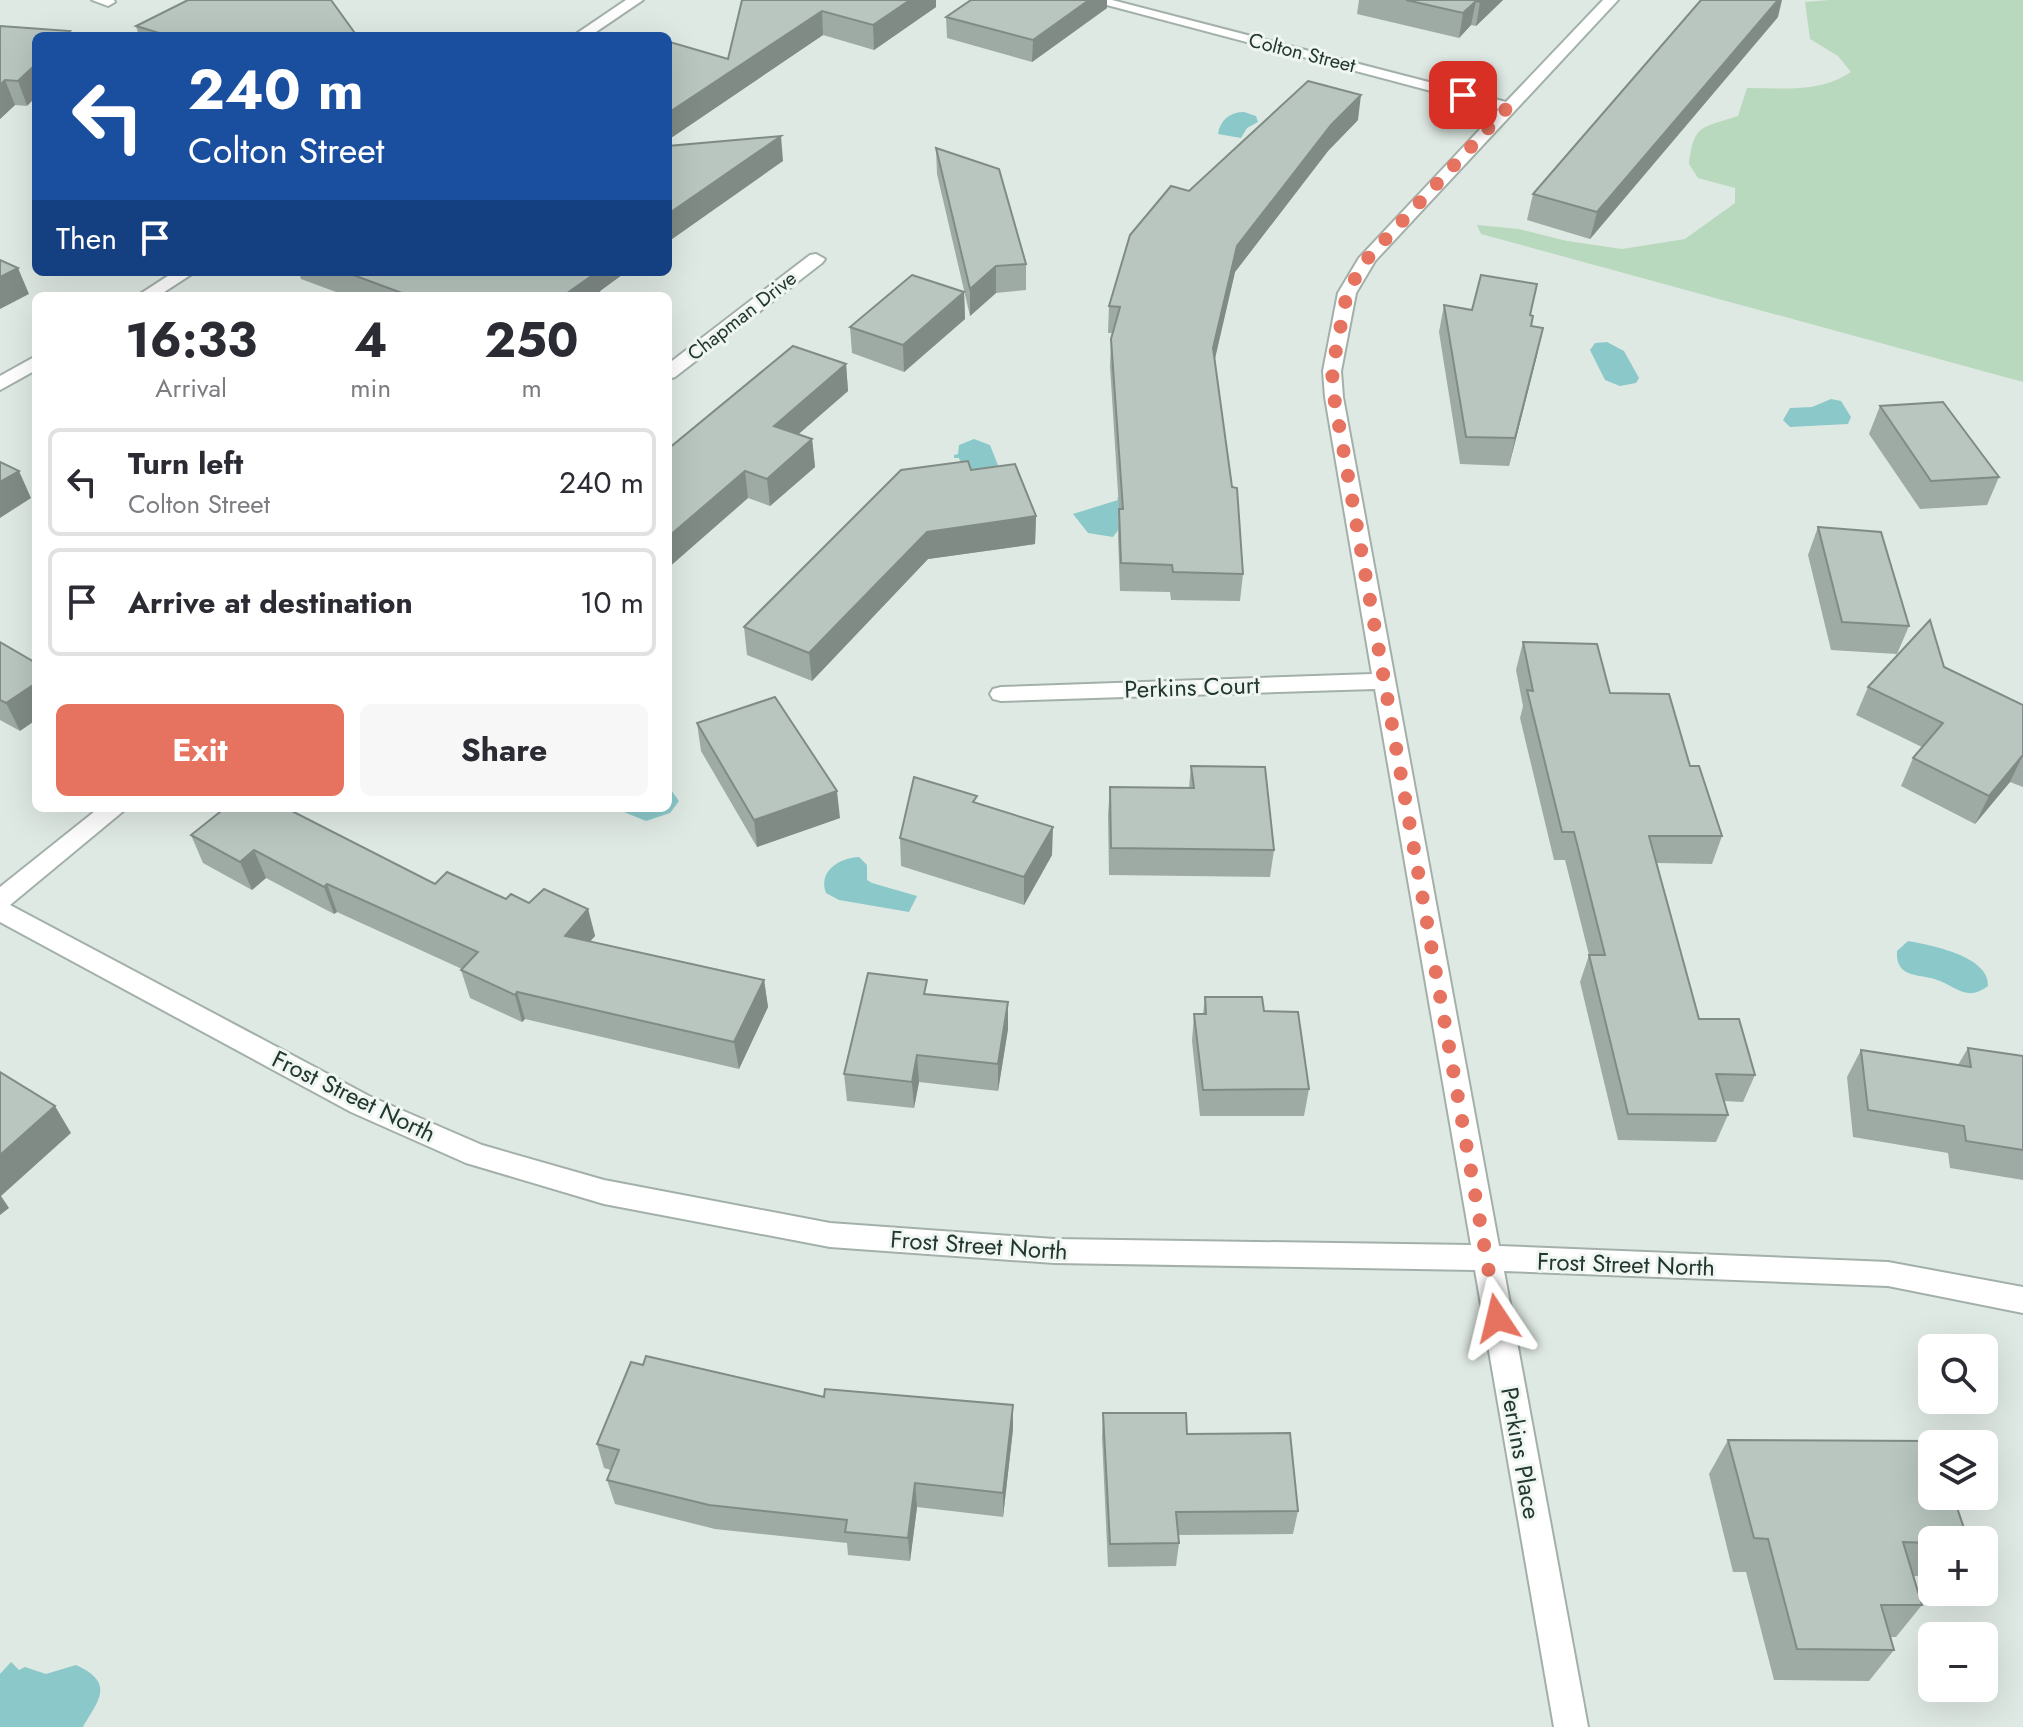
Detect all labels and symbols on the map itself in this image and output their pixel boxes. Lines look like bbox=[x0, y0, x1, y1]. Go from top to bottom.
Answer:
street label: Colton Street bbox=[1246, 26, 1359, 80]
pin bbox=[1429, 61, 1497, 129]
street label: Chapman Drive bbox=[681, 264, 803, 368]
street label: Perkins Court bbox=[1124, 667, 1261, 707]
street label: Frost Street North bbox=[266, 1041, 442, 1151]
street label: Frost Street North bbox=[889, 1221, 1069, 1269]
street label: Frost Street North bbox=[1536, 1243, 1716, 1285]
position arrow bbox=[1455, 1276, 1539, 1360]
street label: Perkins Place bbox=[1492, 1384, 1550, 1522]

